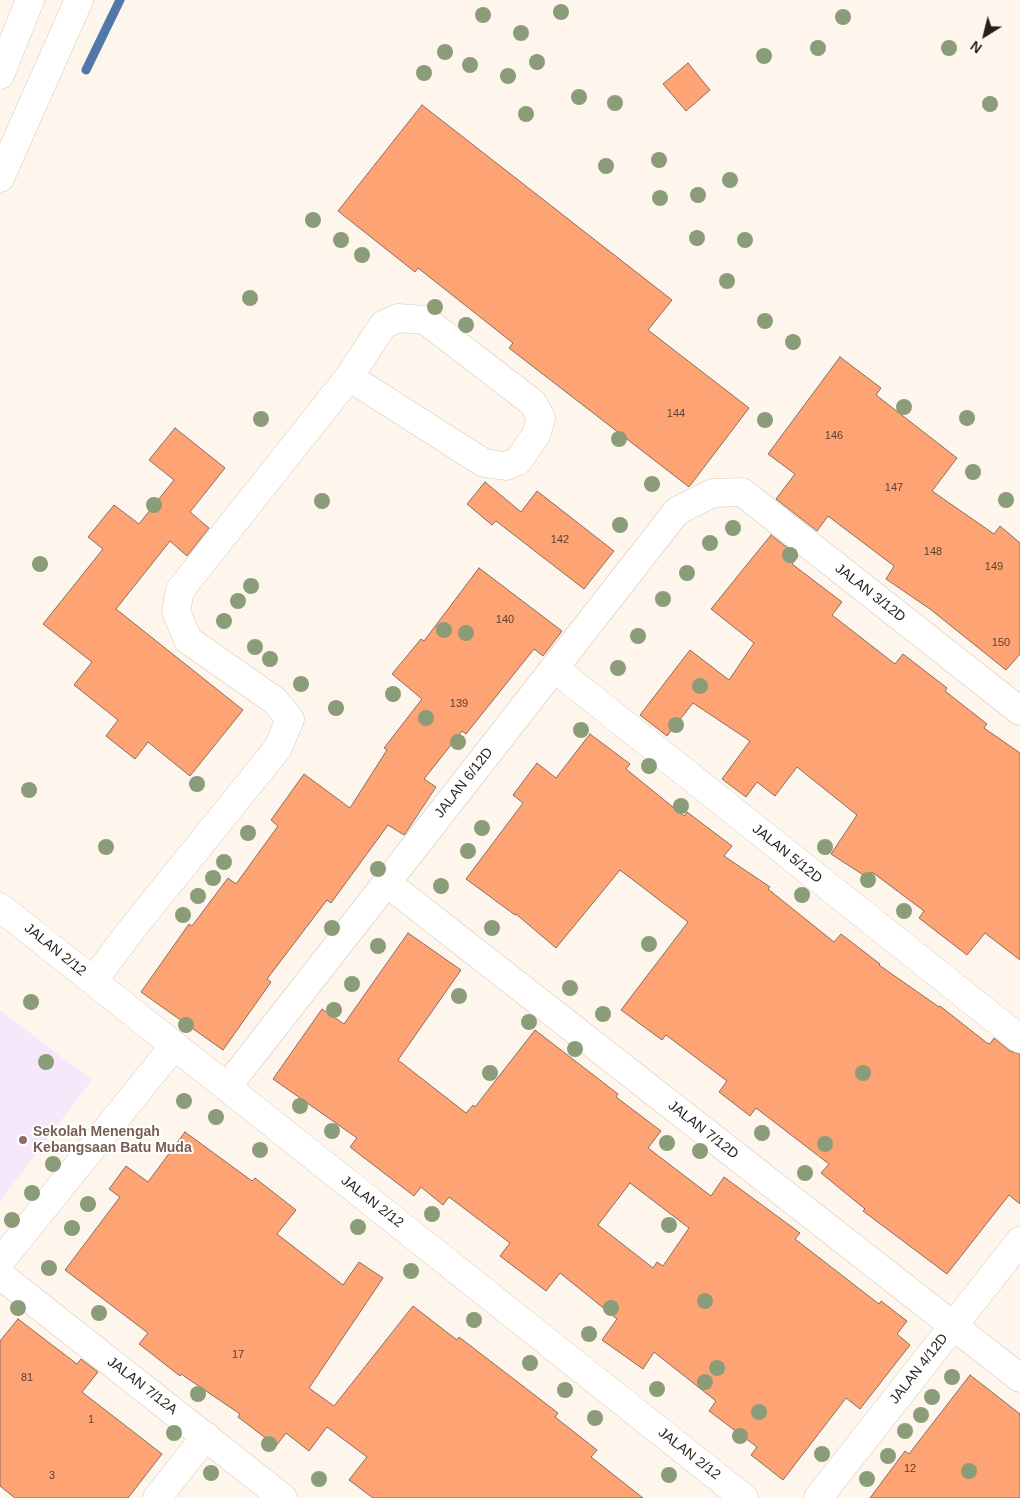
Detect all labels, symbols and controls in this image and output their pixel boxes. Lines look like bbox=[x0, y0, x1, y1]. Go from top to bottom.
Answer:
north arrow bbox=[960, 10, 1010, 60]
text: N bbox=[967, 38, 985, 57]
house number: 144 bbox=[667, 407, 685, 421]
house number: 146 bbox=[825, 429, 843, 443]
house number: 147 bbox=[885, 481, 903, 495]
house number: 142 bbox=[551, 533, 569, 547]
house number: 148 bbox=[924, 545, 942, 559]
street label: JALAN 3/12D bbox=[831, 560, 909, 626]
house number: 149 bbox=[985, 560, 1003, 574]
house number: 140 bbox=[496, 613, 514, 627]
house number: 150 bbox=[992, 636, 1010, 650]
house number: 139 bbox=[450, 697, 468, 711]
street label: JALAN 6/12D bbox=[431, 744, 497, 822]
street label: JALAN 5/12D bbox=[749, 821, 825, 887]
street label: JALAN 2/12 bbox=[21, 920, 89, 980]
street label: JALAN 7/12D bbox=[664, 1097, 742, 1163]
place label: Sekolah Menengah Kebangsaan Batu Muda bbox=[33, 1124, 192, 1156]
marker: Sekolah Menengah Kebangsaan Batu Muda bbox=[17, 1134, 29, 1146]
street label: JALAN 2/12 bbox=[337, 1172, 407, 1232]
street label: JALAN 4/12D bbox=[886, 1330, 952, 1408]
house number: 17 bbox=[232, 1348, 244, 1362]
street label: JALAN 7/12A bbox=[104, 1354, 180, 1418]
house number: 81 bbox=[21, 1371, 33, 1385]
house number: 1 bbox=[88, 1413, 94, 1427]
street label: JALAN 2/12 bbox=[654, 1424, 724, 1484]
house number: 12 bbox=[904, 1462, 916, 1476]
house number: 3 bbox=[49, 1469, 55, 1483]

